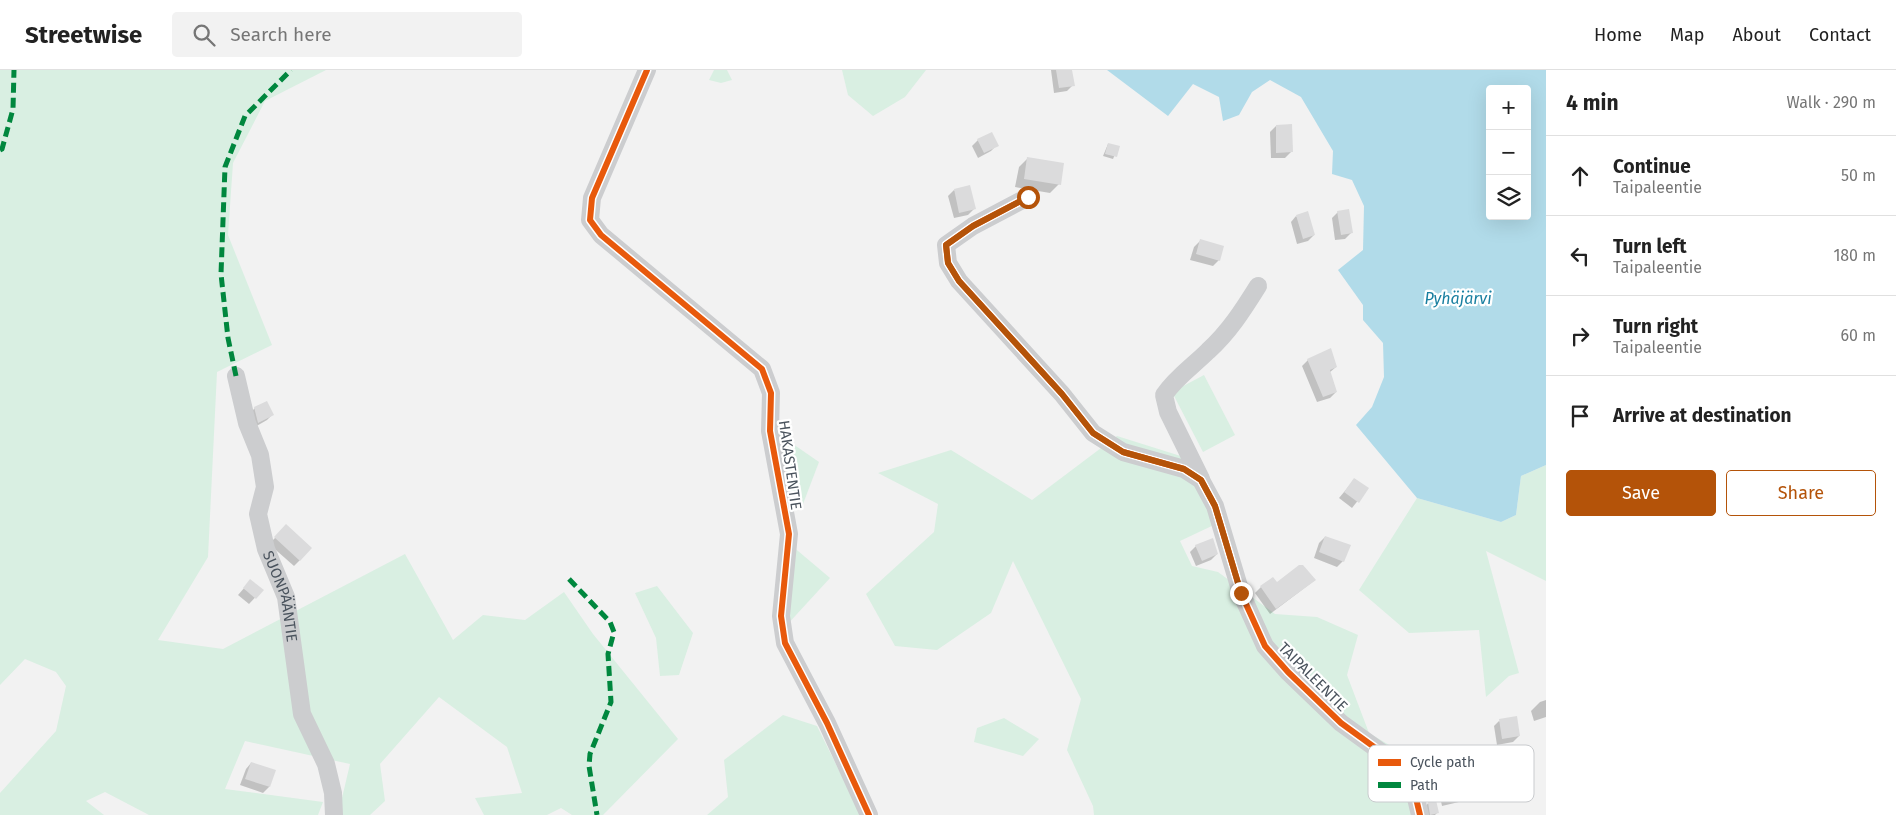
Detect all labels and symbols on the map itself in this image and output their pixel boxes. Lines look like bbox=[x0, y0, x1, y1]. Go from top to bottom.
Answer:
route start bbox=[1017, 186, 1040, 209]
water label: Pyhäjärvi bbox=[1424, 289, 1492, 308]
street label: HAKASTENTIE bbox=[775, 419, 805, 511]
street label: SUONPÄÄNTIE bbox=[259, 548, 301, 643]
route end bbox=[1230, 582, 1253, 605]
street label: TAIPALEENTIE bbox=[1275, 639, 1351, 715]
legend bbox=[1368, 745, 1534, 802]
text: Cycle path bbox=[1410, 754, 1475, 771]
text: Path bbox=[1410, 777, 1438, 794]

